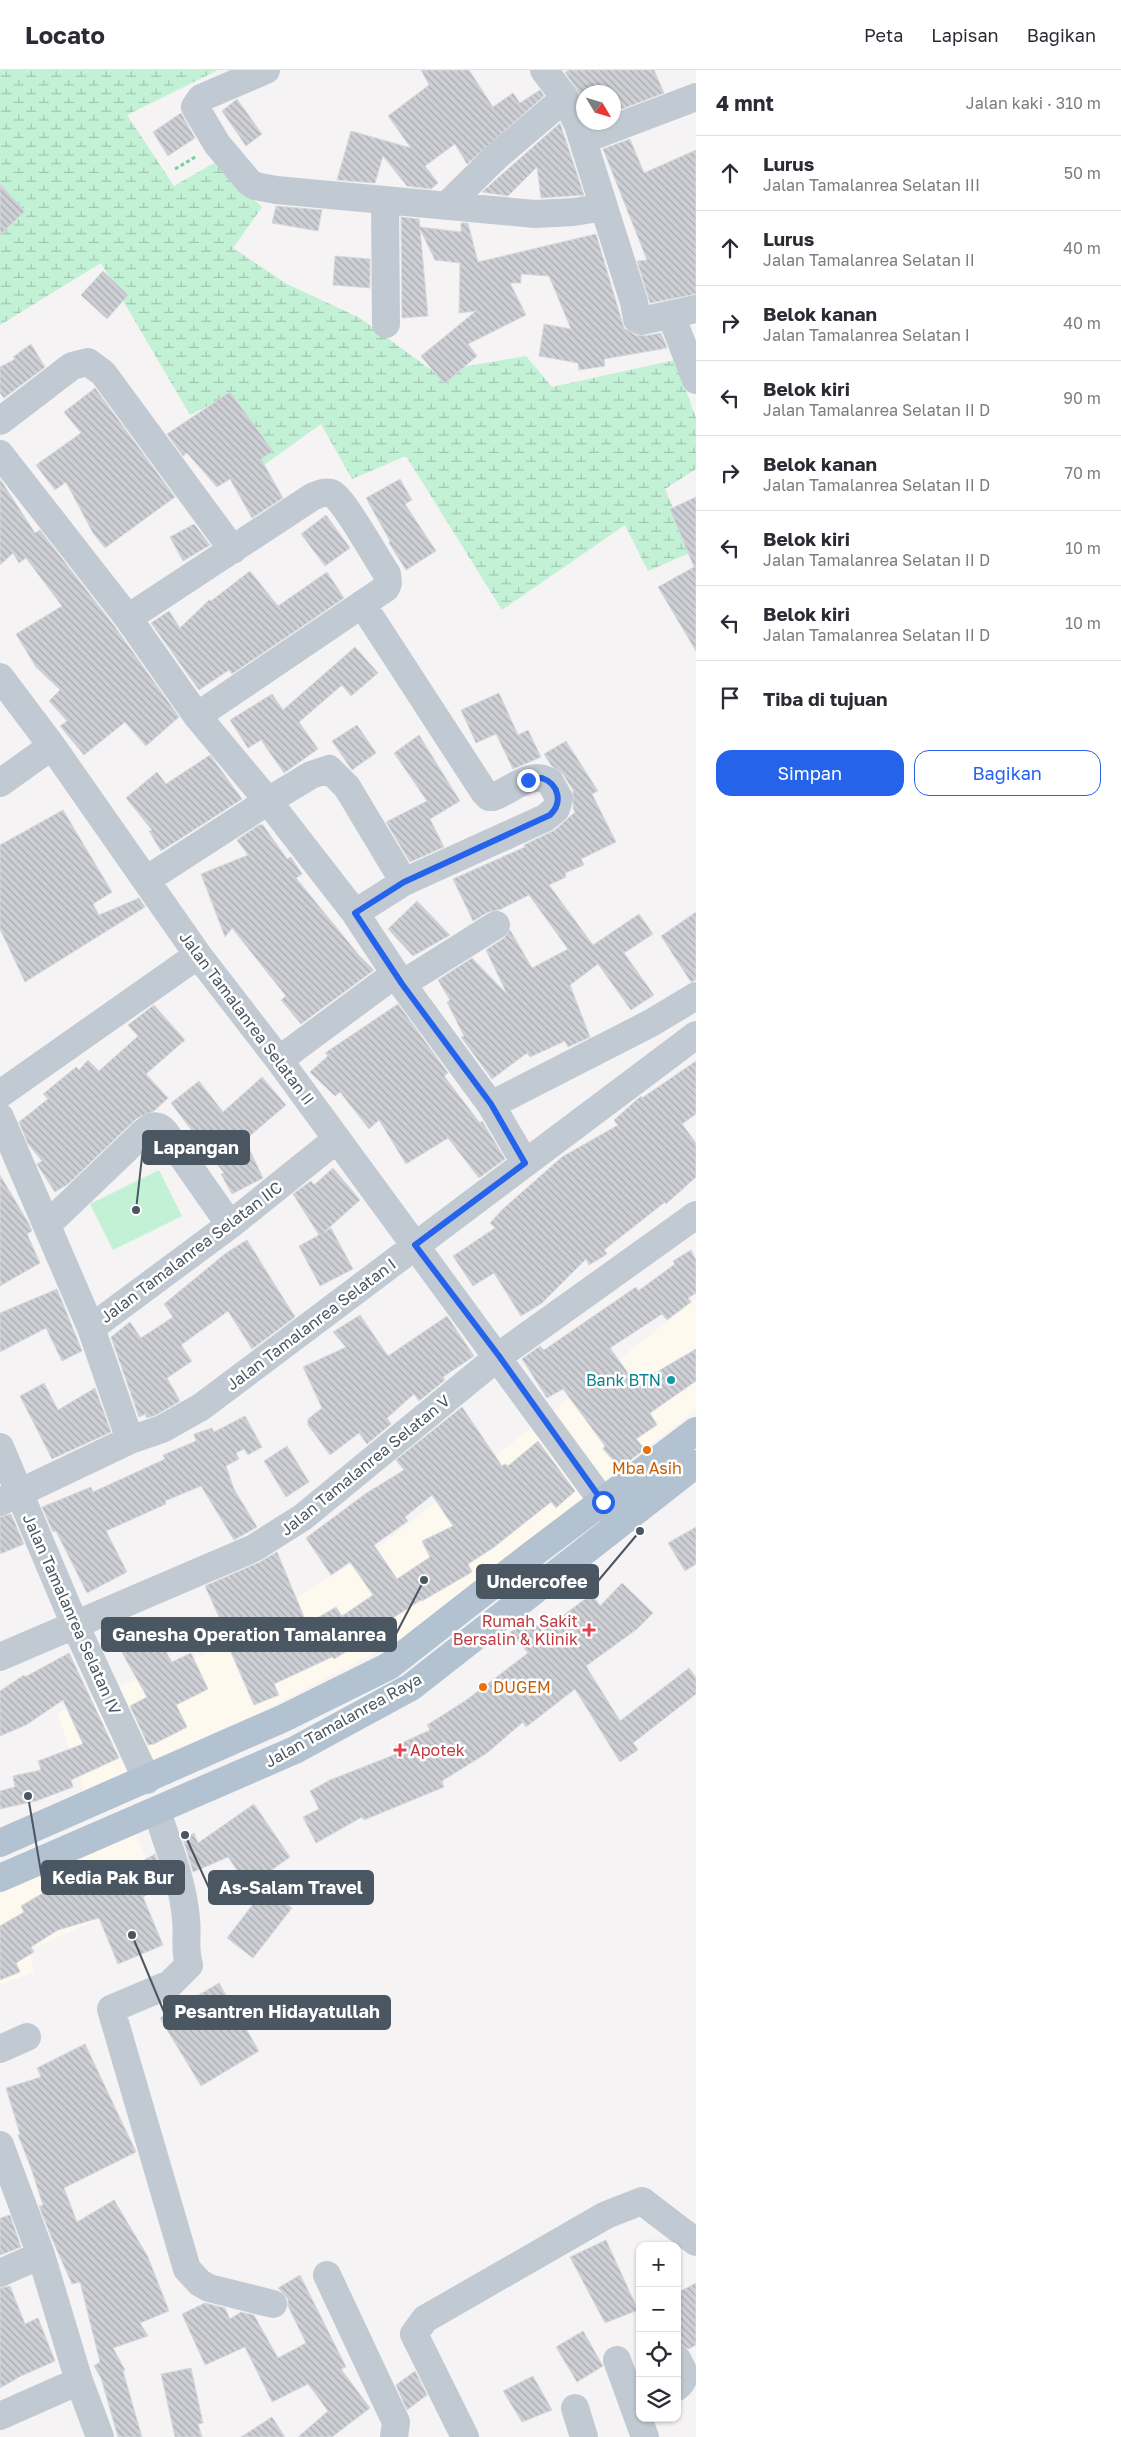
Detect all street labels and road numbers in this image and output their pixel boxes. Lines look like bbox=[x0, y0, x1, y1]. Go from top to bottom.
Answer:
street label: Jalan Tamalanrea Selatan II bbox=[175, 927, 319, 1109]
street label: Jalan Tamalanrea Selatan IIC bbox=[96, 1177, 286, 1327]
street label: Jalan Tamalanrea Selatan I bbox=[222, 1254, 400, 1394]
street label: Jalan Tamalanrea Selatan V bbox=[276, 1390, 454, 1540]
street label: Jalan Tamalanrea Selatan IV bbox=[19, 1511, 125, 1718]
street label: Jalan Tamalanrea Raya bbox=[261, 1669, 425, 1771]

